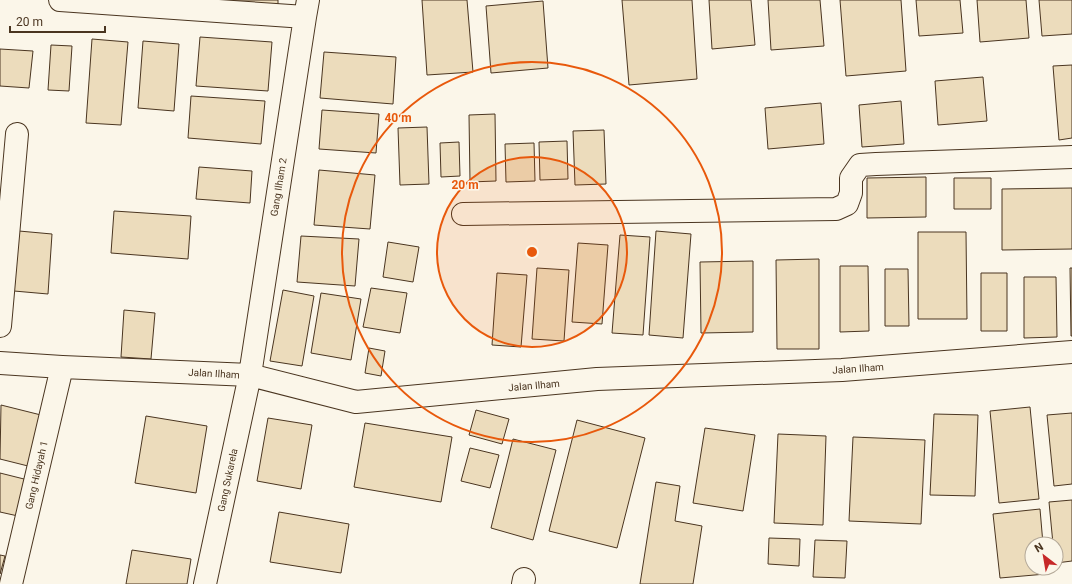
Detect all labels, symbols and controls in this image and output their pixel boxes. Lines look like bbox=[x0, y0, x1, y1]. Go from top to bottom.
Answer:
scale bar bbox=[10, 8, 105, 34]
text: 20 m bbox=[16, 15, 43, 29]
text: 40 m bbox=[384, 111, 412, 125]
street label: Gang Ilham 2 bbox=[268, 157, 289, 217]
text: 20 m bbox=[451, 178, 479, 192]
centre of rings bbox=[525, 245, 539, 259]
street label: Jalan Ilham bbox=[832, 361, 884, 376]
street label: Jalan Ilham bbox=[188, 367, 240, 380]
street label: Jalan Ilham bbox=[508, 378, 561, 393]
street label: Gang Hidayah 1 bbox=[23, 440, 50, 511]
street label: Gang Sukarela bbox=[215, 448, 240, 513]
north arrow bbox=[1024, 536, 1064, 576]
text: N bbox=[1032, 540, 1046, 555]

